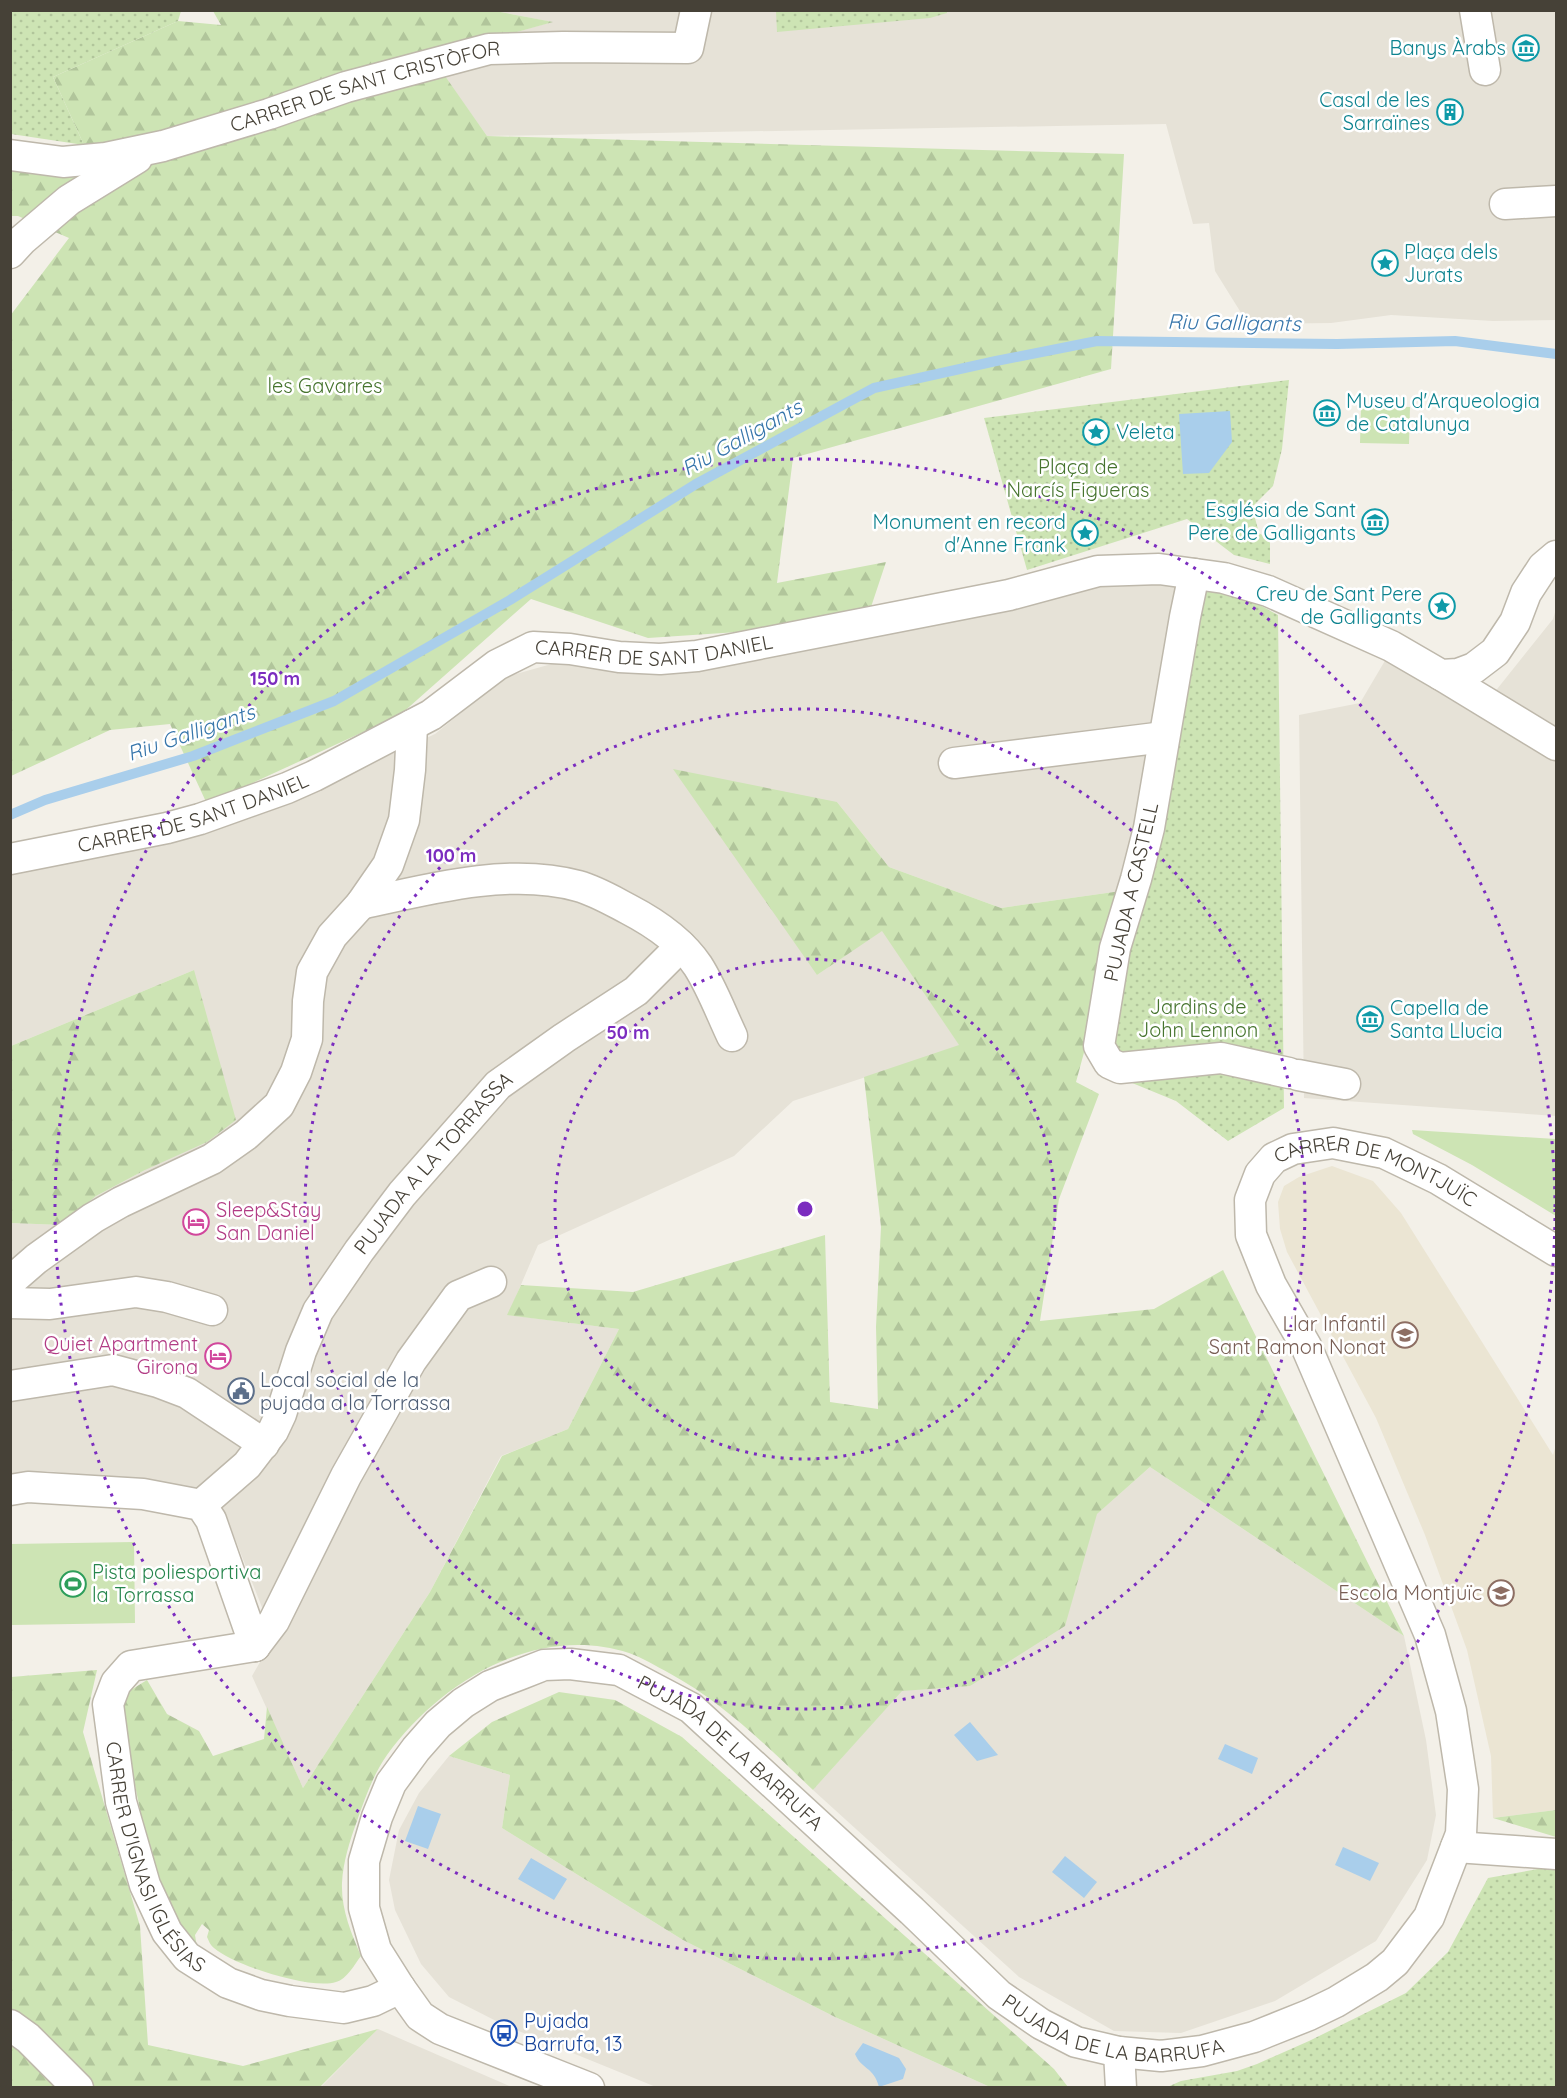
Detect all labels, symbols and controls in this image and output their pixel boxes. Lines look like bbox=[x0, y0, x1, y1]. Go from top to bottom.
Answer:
museum icon: Banys Àrabs bbox=[1511, 33, 1541, 63]
place label: Banys Àrabs bbox=[1389, 35, 1506, 60]
street label: CARRER DE SANT CRISTÒFOR bbox=[227, 36, 500, 137]
place label: Casal de les Sarraïnes bbox=[1319, 87, 1430, 135]
building icon: Casal de les Sarraïnes bbox=[1435, 97, 1465, 127]
place label: Plaça dels Jurats bbox=[1404, 239, 1498, 287]
place icon: Plaça dels Jurats bbox=[1370, 248, 1400, 278]
water label: Riu Galligants bbox=[1167, 308, 1302, 336]
park label: les Gavarres bbox=[268, 373, 382, 398]
place label: Museu d'Arqueologia de Catalunya bbox=[1346, 388, 1540, 436]
water label: Riu Galligants bbox=[677, 393, 807, 481]
museum icon: Museu d'Arqueologia de Catalunya bbox=[1312, 398, 1342, 428]
place icon: Veleta bbox=[1081, 417, 1111, 447]
place label: Veleta bbox=[1116, 419, 1175, 444]
park label: Plaça de Narcís Figueras bbox=[1007, 454, 1149, 502]
place label: Església de Sant Pere de Galligants bbox=[1188, 497, 1356, 545]
museum icon: Església de Sant Pere de Galligants bbox=[1360, 507, 1390, 537]
place label: Monument en record d'Anne Frank bbox=[872, 509, 1066, 557]
place icon: Monument en record d'Anne Frank bbox=[1070, 518, 1100, 548]
place label: Creu de Sant Pere de Galligants bbox=[1256, 581, 1422, 629]
place icon: Creu de Sant Pere de Galligants bbox=[1427, 591, 1457, 621]
street label: CARRER DE SANT DANIEL bbox=[534, 628, 775, 671]
text: 150 m bbox=[250, 667, 300, 690]
water label: Riu Galligants bbox=[123, 698, 259, 766]
street label: CARRER DE SANT DANIEL bbox=[75, 767, 312, 857]
street label: PUJADA A CASTELL bbox=[1098, 800, 1163, 984]
text: 100 m bbox=[426, 844, 476, 867]
park label: Jardins de John Lennon bbox=[1138, 994, 1258, 1042]
place label: Capella de Santa Llucia bbox=[1390, 995, 1503, 1043]
museum icon: Capella de Santa Llucia bbox=[1355, 1004, 1385, 1034]
text: 50 m bbox=[606, 1021, 650, 1044]
street label: PUJADA A LA TORRASSA bbox=[348, 1066, 517, 1259]
street label: CARRER DE MONTJUÏC bbox=[1270, 1130, 1482, 1212]
place label: Sleep&Stay San Daniel bbox=[216, 1197, 321, 1245]
centre of rings bbox=[795, 1199, 815, 1219]
hotel icon: Sleep&Stay San Daniel bbox=[181, 1207, 211, 1237]
place label: Llar Infantil Sant Ramon Nonat bbox=[1209, 1311, 1386, 1359]
school or university icon: Llar Infantil Sant Ramon Nonat bbox=[1390, 1320, 1420, 1350]
place label: Quiet Apartment Girona bbox=[44, 1331, 198, 1379]
hotel icon: Quiet Apartment Girona bbox=[203, 1341, 233, 1371]
place label: Local social de la pujada a la Torrassa bbox=[260, 1367, 451, 1415]
public building icon: Local social de la pujada a la Torrassa bbox=[226, 1376, 256, 1406]
place label: Pista poliesportiva la Torrassa bbox=[92, 1559, 261, 1607]
sports icon: Pista poliesportiva la Torrassa bbox=[58, 1569, 88, 1599]
school or university icon: Escola Montjuïc bbox=[1486, 1578, 1516, 1608]
place label: Escola Montjuïc bbox=[1338, 1580, 1482, 1605]
street label: PUJADA DE LA BARRUFA bbox=[634, 1669, 829, 1835]
street label: CARRER D'IGNASI IGLÉSIAS bbox=[101, 1740, 210, 1978]
street label: PUJADA DE LA BARRUFA bbox=[998, 1988, 1227, 2068]
place label: Pujada Barrufa, 13 bbox=[524, 2008, 622, 2056]
bus stop icon: Pujada Barrufa, 13 bbox=[489, 2018, 519, 2048]

